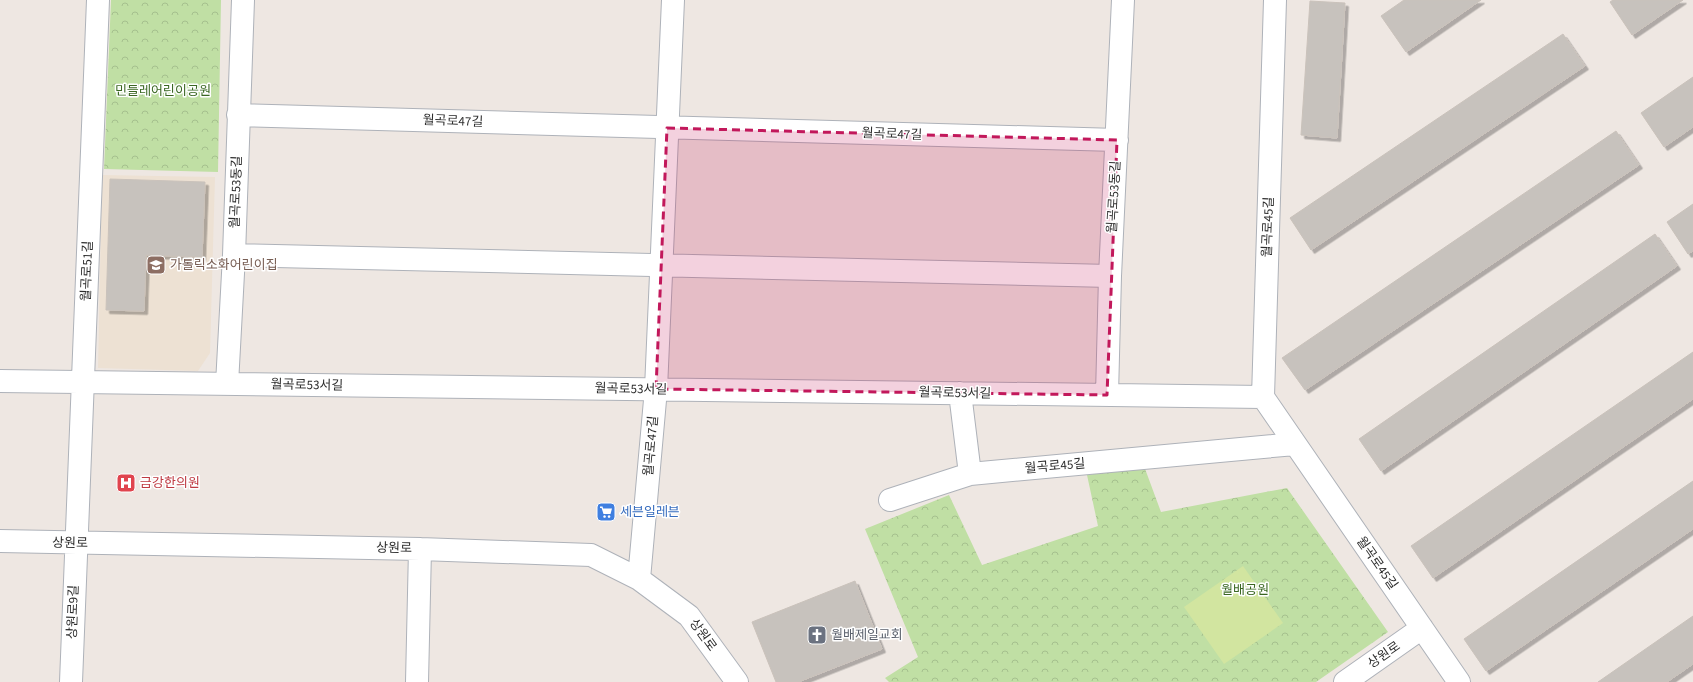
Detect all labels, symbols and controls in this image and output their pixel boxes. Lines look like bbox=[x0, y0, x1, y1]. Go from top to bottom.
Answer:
park label: 민들레어린이공원 bbox=[115, 82, 211, 100]
street label: 월곡로47길 bbox=[422, 111, 484, 131]
street label: 월곡로47길 bbox=[861, 124, 923, 144]
street label: 월곡로53동길 bbox=[226, 155, 246, 229]
street label: 월곡로53동길 bbox=[1103, 160, 1125, 234]
street label: 월곡로45길 bbox=[1258, 196, 1278, 258]
street label: 월곡로51길 bbox=[77, 240, 97, 302]
school or university icon: 가톨릭소화어린이집 bbox=[145, 254, 167, 276]
place label: 가톨릭소화어린이집 bbox=[170, 256, 278, 274]
street label: 월곡로53서길 bbox=[270, 375, 344, 395]
street label: 월곡로53서길 bbox=[594, 379, 668, 399]
street label: 월곡로53서길 bbox=[918, 383, 992, 403]
street label: 월곡로47길 bbox=[639, 415, 663, 477]
street label: 월곡로45길 bbox=[1024, 454, 1086, 478]
hospital icon: 금강한의원 bbox=[115, 472, 137, 494]
place label: 금강한의원 bbox=[140, 474, 200, 492]
supermarket icon: 세븐일레븐 bbox=[595, 501, 617, 523]
place label: 세븐일레븐 bbox=[620, 503, 680, 521]
street label: 월곡로45길 bbox=[1352, 533, 1402, 593]
street label: 상원로 bbox=[52, 534, 88, 552]
street label: 상원로 bbox=[376, 539, 412, 557]
park label: 월배공원 bbox=[1221, 581, 1269, 599]
street label: 상원로9길 bbox=[63, 585, 83, 639]
street label: 상원로 bbox=[685, 615, 721, 655]
church icon: 월배제일교회 bbox=[806, 624, 828, 646]
place label: 월배제일교회 bbox=[831, 626, 903, 644]
street label: 상원로 bbox=[1364, 637, 1404, 673]

